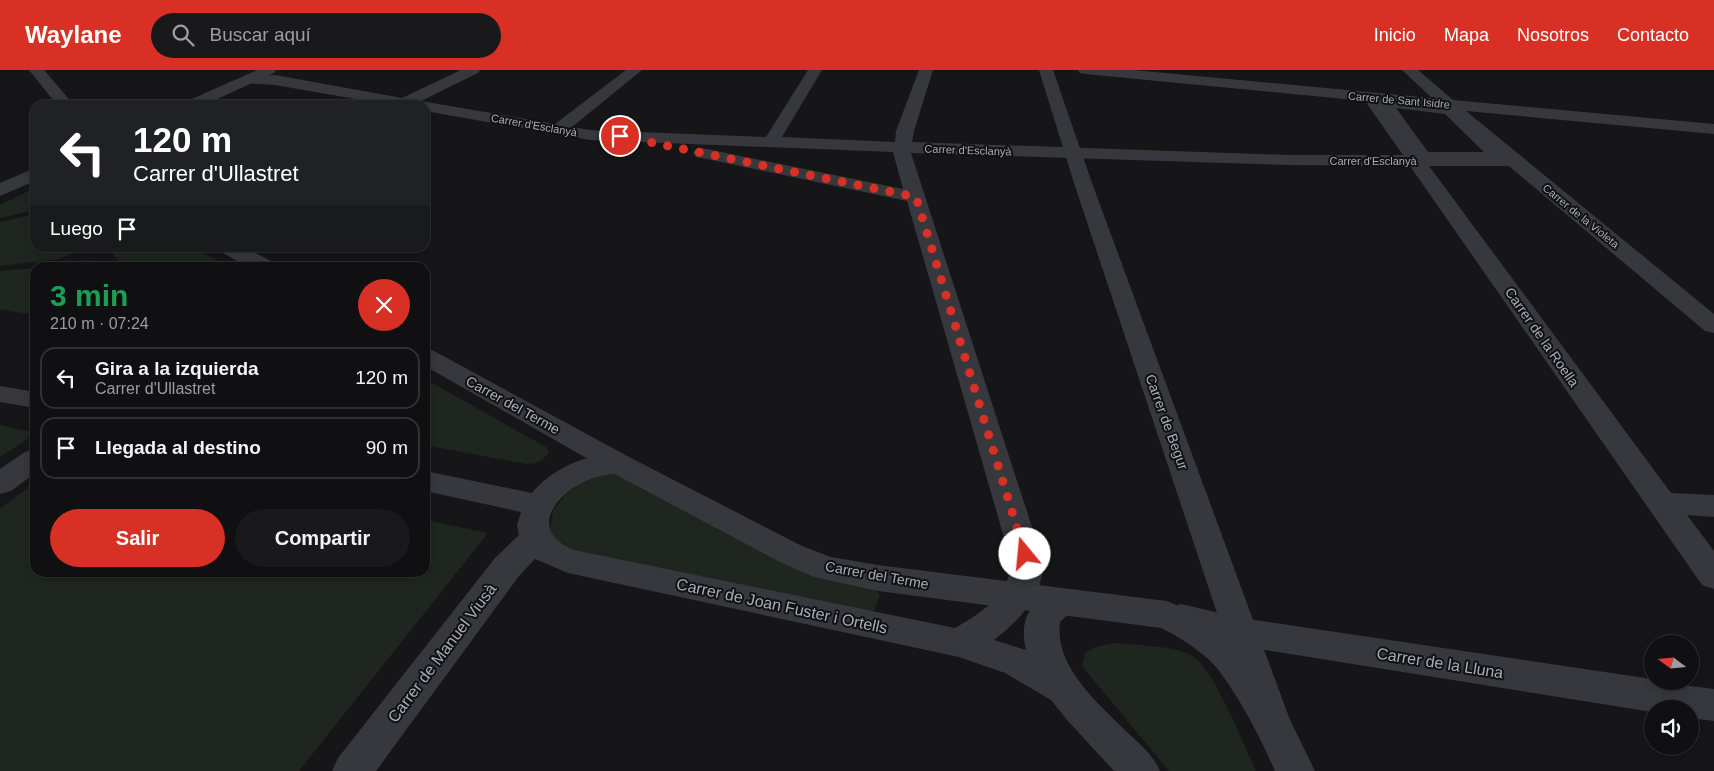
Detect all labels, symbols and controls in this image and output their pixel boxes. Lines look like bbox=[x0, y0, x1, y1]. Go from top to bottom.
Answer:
search box bbox=[151, 13, 501, 58]
text: Waylane bbox=[25, 21, 121, 48]
icon: search bbox=[169, 21, 197, 49]
text: Buscar aquí bbox=[209, 24, 311, 45]
text: Inicio bbox=[1374, 25, 1416, 45]
text: Mapa bbox=[1444, 25, 1489, 45]
text: Nosotros bbox=[1517, 25, 1589, 45]
text: Contacto bbox=[1617, 25, 1689, 45]
street label: Carrer de Sant Isidre bbox=[1348, 90, 1450, 110]
street label: Carrer d'Esclanyà bbox=[490, 112, 579, 139]
pin bbox=[599, 115, 641, 157]
icon: left bbox=[50, 120, 115, 185]
text: 120 m bbox=[133, 120, 232, 159]
icon: arrive bbox=[606, 122, 634, 150]
street label: Carrer d'Esclanyà bbox=[924, 142, 1013, 158]
street label: Carrer d'Esclanyà bbox=[1329, 155, 1417, 167]
text: Carrer d'Ullastret bbox=[133, 161, 299, 186]
street label: Carrer de la Violeta bbox=[1540, 182, 1622, 251]
icon: arrive bbox=[113, 215, 141, 243]
text: Luego bbox=[50, 218, 103, 239]
text: 3 min bbox=[50, 279, 128, 312]
button: close bbox=[358, 279, 410, 331]
street label: Carrer de la Roella bbox=[1502, 284, 1582, 390]
text: 210 m · 07:24 bbox=[50, 315, 149, 332]
text: Gira a la izquierda bbox=[95, 358, 259, 379]
icon: left bbox=[52, 364, 80, 392]
text: 120 m bbox=[355, 367, 408, 388]
street label: Carrer de Begur bbox=[1142, 372, 1192, 472]
street label: Carrer del Terme bbox=[463, 373, 563, 437]
text: Carrer d'Ullastret bbox=[95, 380, 215, 397]
icon: arrive bbox=[52, 434, 80, 462]
text: Llegada al destino bbox=[95, 437, 261, 458]
text: 90 m bbox=[366, 437, 408, 458]
button: Salir bbox=[50, 509, 225, 567]
button: Compartir bbox=[235, 509, 410, 567]
position arrow bbox=[998, 527, 1050, 579]
street label: Carrer del Terme bbox=[824, 558, 930, 592]
street label: Carrer de Joan Fuster i Ortells bbox=[675, 575, 889, 637]
street label: Carrer de Manuel Viusà bbox=[384, 580, 500, 725]
north arrow bbox=[1644, 635, 1699, 690]
map controls bbox=[1644, 635, 1699, 755]
street label: Carrer de la Lluna bbox=[1375, 645, 1505, 681]
button: sound bbox=[1644, 700, 1699, 755]

